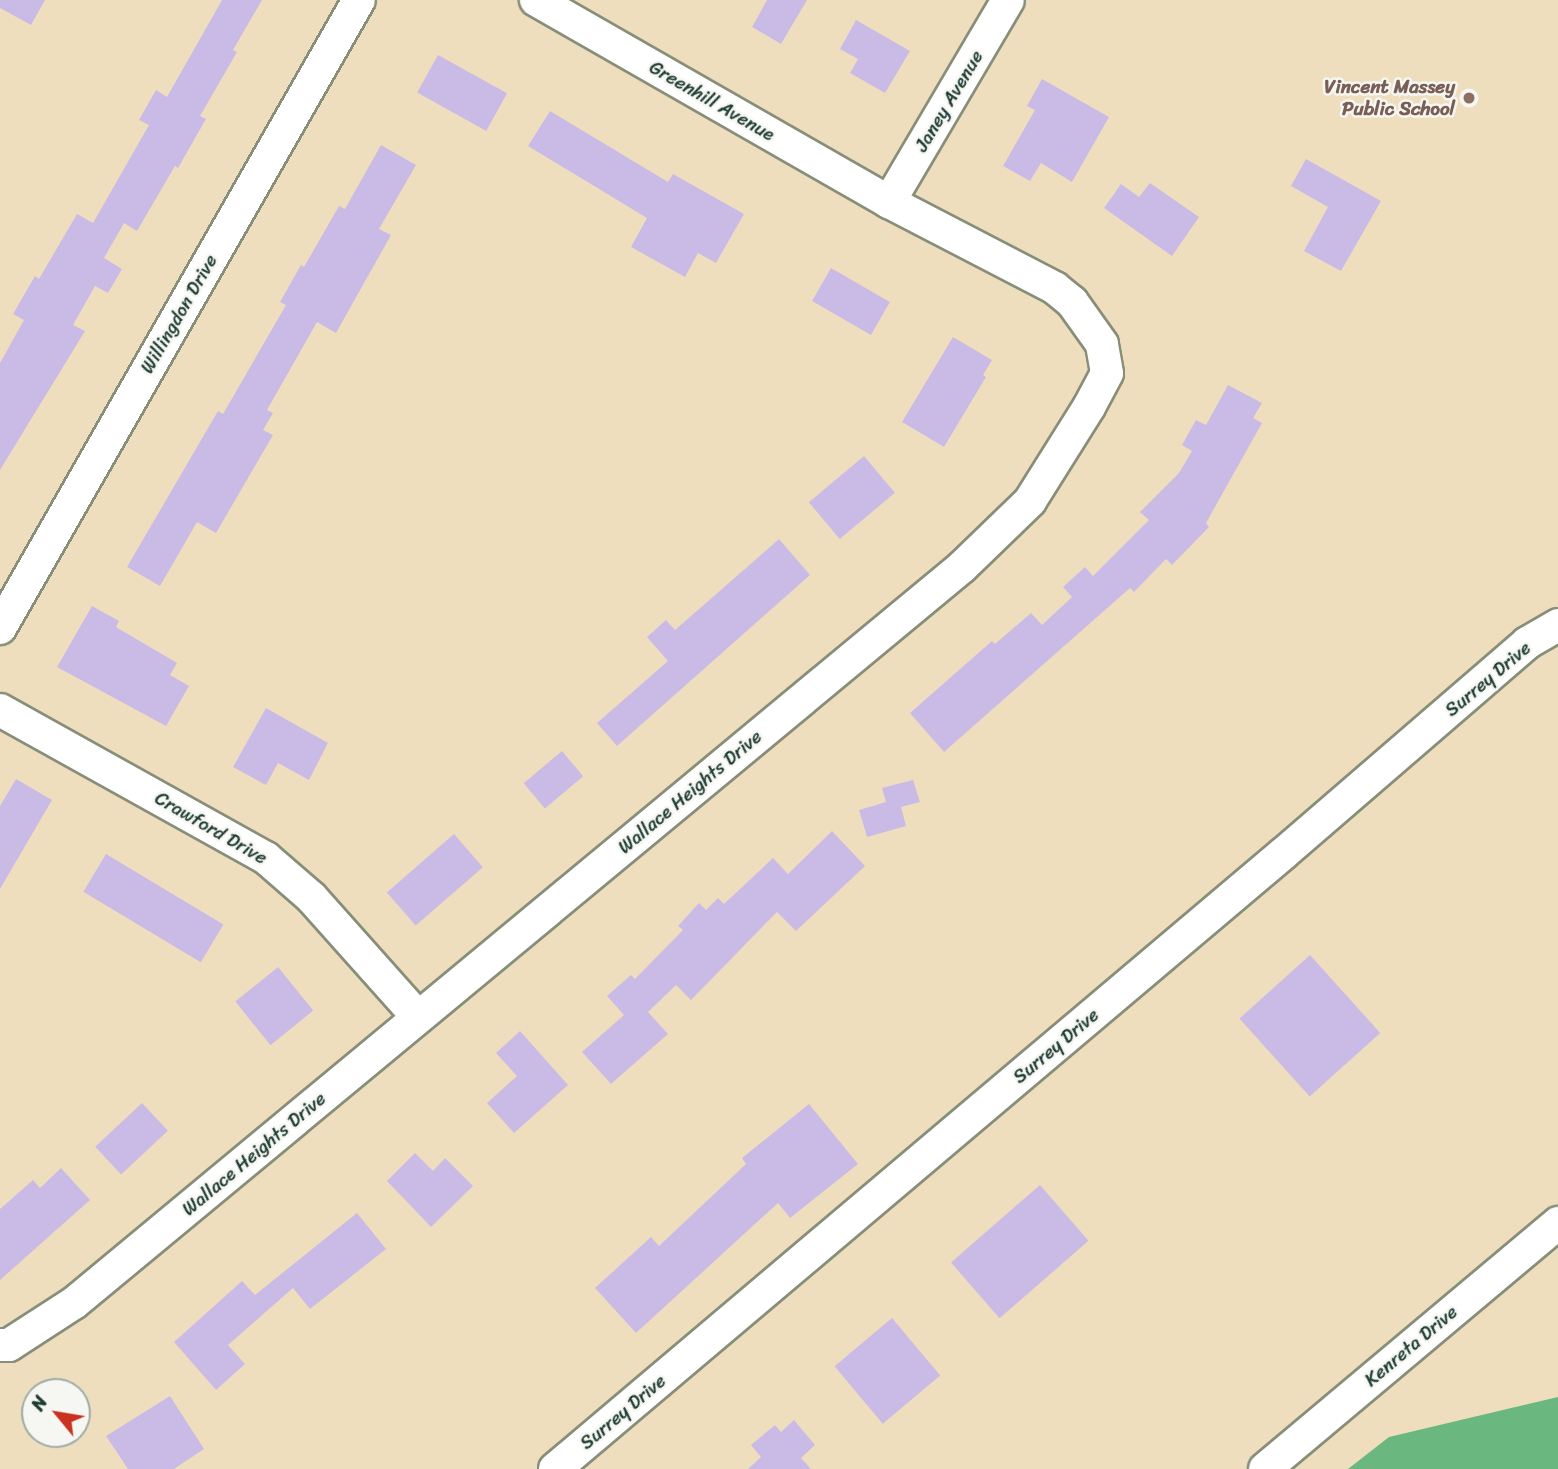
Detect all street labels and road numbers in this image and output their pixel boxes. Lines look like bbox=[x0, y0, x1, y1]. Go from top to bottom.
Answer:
street label: Janey Avenue bbox=[910, 46, 988, 156]
street label: Greenhill Avenue bbox=[645, 56, 779, 146]
street label: Willingdon Drive bbox=[136, 250, 222, 378]
street label: Surrey Drive bbox=[1440, 636, 1536, 722]
street label: Wallace Heights Drive bbox=[614, 725, 766, 859]
street label: Crawford Drive bbox=[151, 787, 271, 869]
street label: Surrey Drive bbox=[1008, 1003, 1104, 1089]
street label: Wallace Heights Drive bbox=[178, 1087, 330, 1221]
street label: Kenreta Drive bbox=[1360, 1301, 1462, 1391]
street label: Surrey Drive bbox=[575, 1369, 671, 1455]

